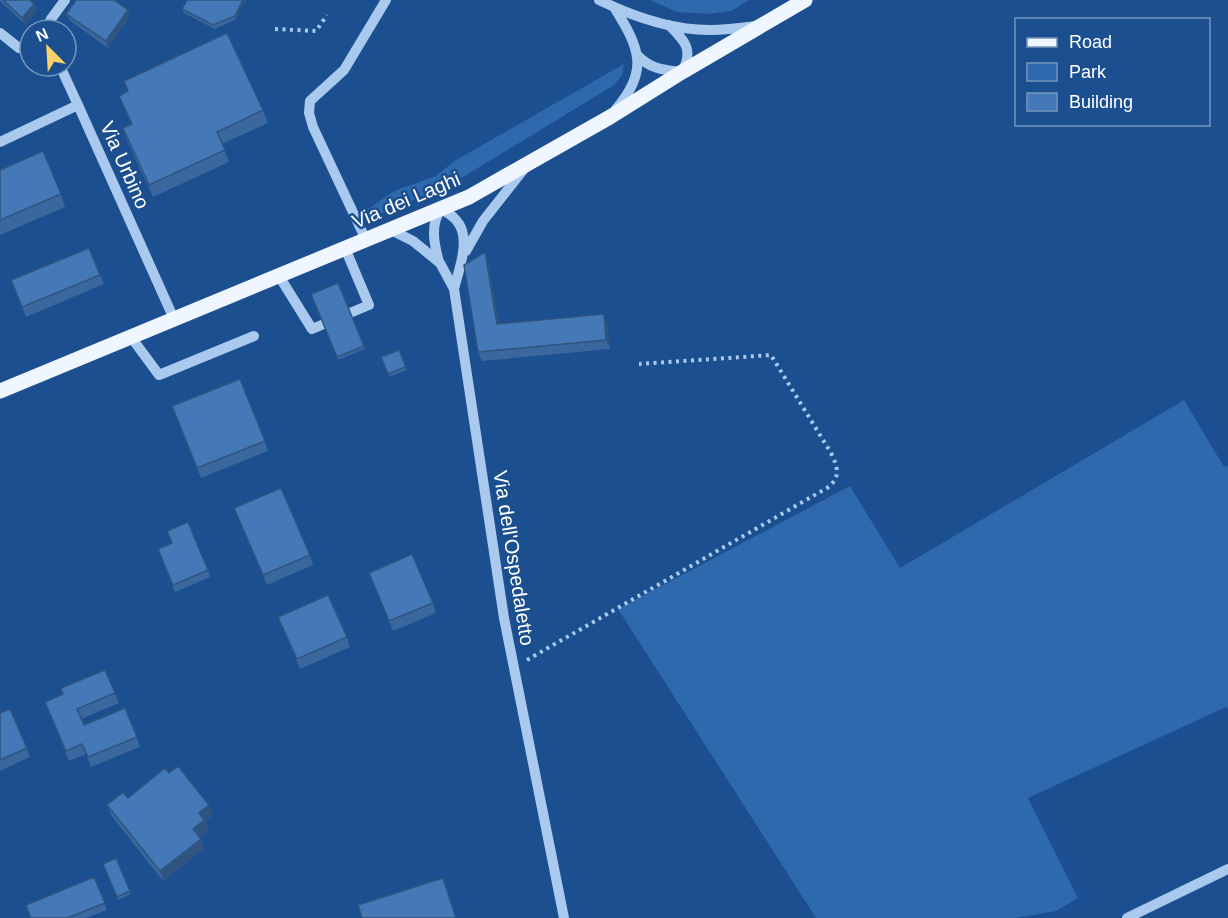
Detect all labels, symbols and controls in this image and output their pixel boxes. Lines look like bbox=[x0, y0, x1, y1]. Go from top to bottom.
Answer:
north arrow bbox=[18, 18, 78, 78]
legend bbox=[1015, 18, 1210, 126]
text: N bbox=[33, 25, 51, 45]
text: Road bbox=[1069, 32, 1112, 52]
text: Park bbox=[1069, 62, 1107, 82]
text: Building bbox=[1069, 92, 1133, 112]
street label: Via Urbino bbox=[96, 118, 154, 212]
street label: Via dei Laghi bbox=[349, 167, 463, 233]
street label: Via dell'Ospedaletto bbox=[489, 469, 539, 647]

